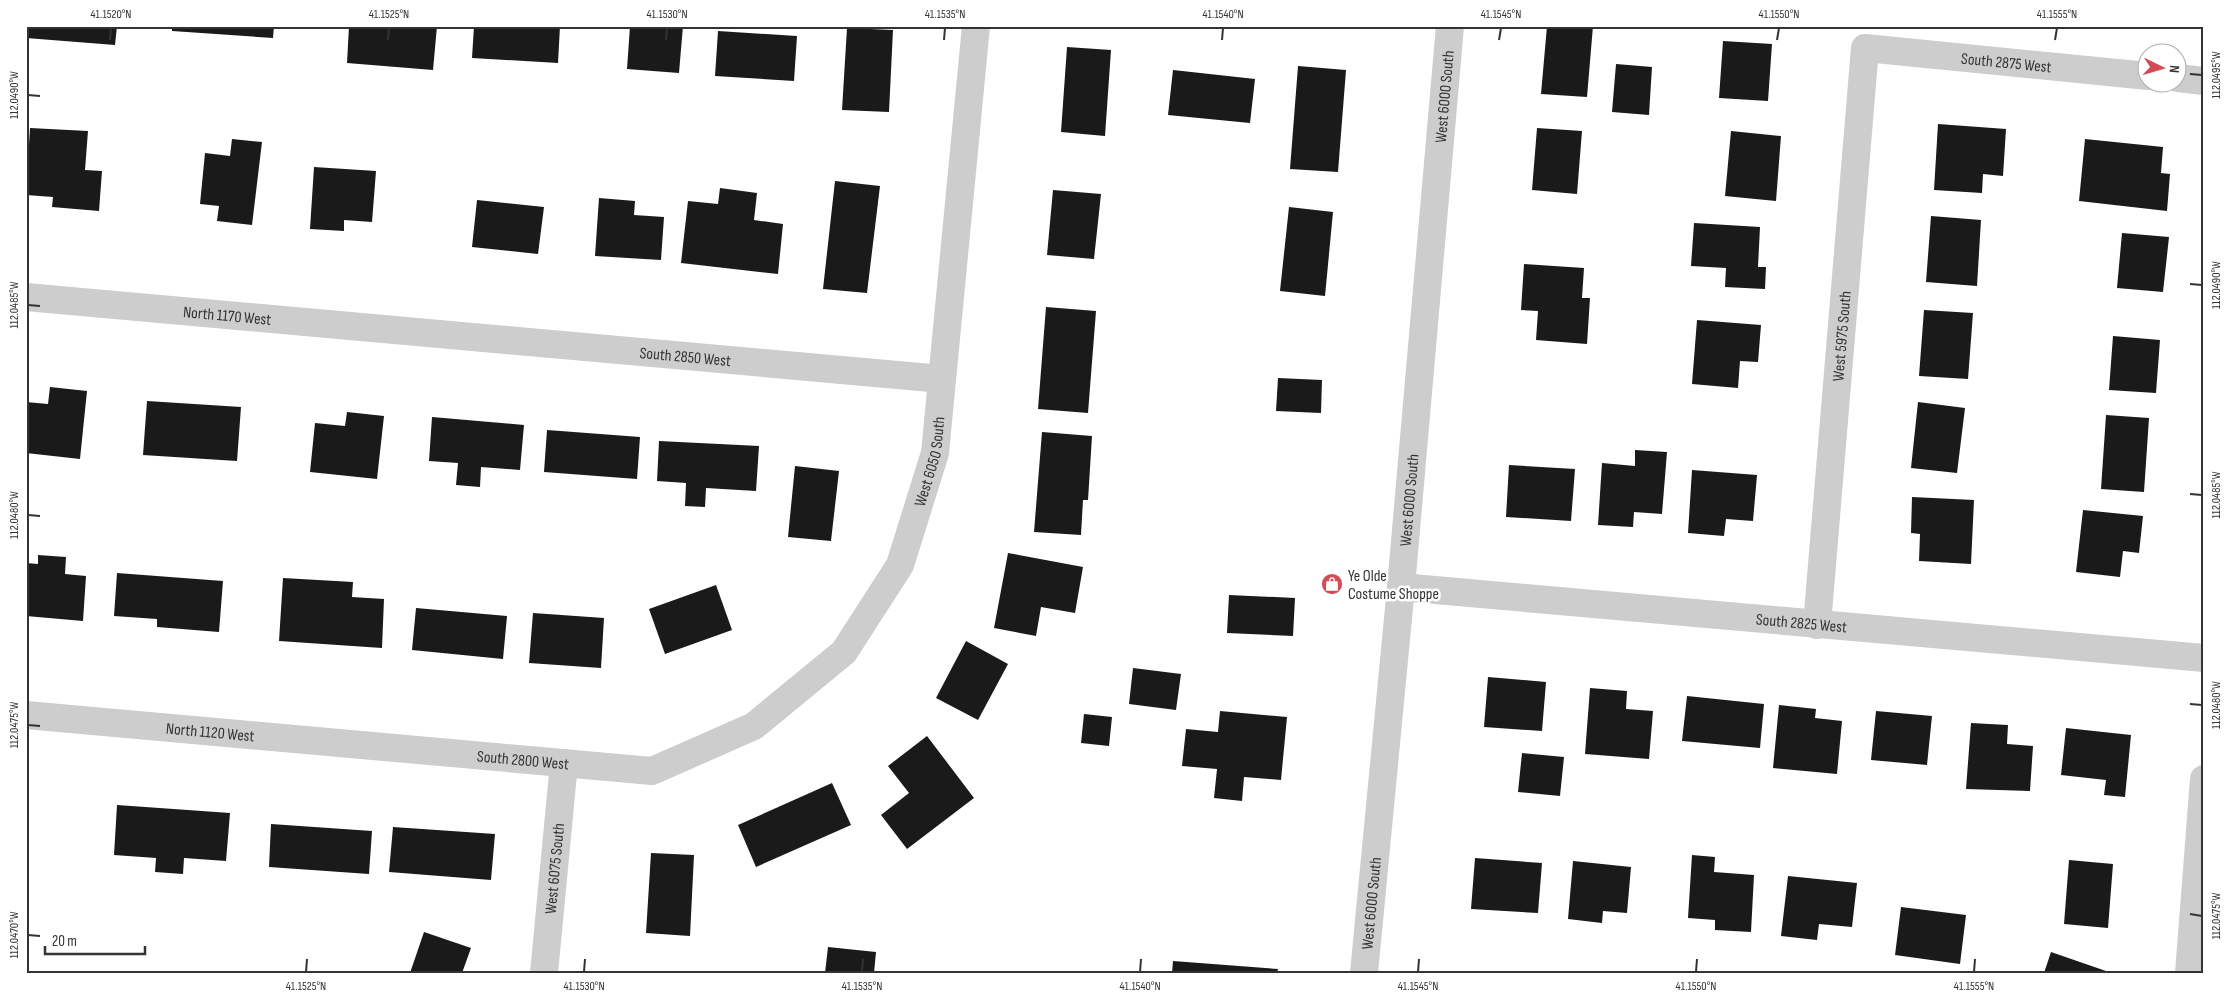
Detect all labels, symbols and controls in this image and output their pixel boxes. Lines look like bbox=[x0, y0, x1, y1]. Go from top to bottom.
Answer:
text: 41.1520°N bbox=[91, 7, 131, 22]
text: 41.1525°N bbox=[369, 7, 409, 22]
text: 41.1530°N bbox=[646, 7, 688, 22]
text: 41.1535°N bbox=[925, 7, 965, 22]
text: 41.1540°N bbox=[1202, 7, 1244, 22]
text: 41.1545°N bbox=[1481, 7, 1521, 22]
text: 41.1550°N bbox=[1759, 7, 1799, 22]
text: 41.1555°N bbox=[2037, 7, 2077, 22]
north arrow bbox=[2138, 42, 2188, 92]
street label: West 6000 South bbox=[1432, 50, 1459, 144]
street label: South 2875 West bbox=[1960, 50, 2052, 77]
text: 112.0495°W bbox=[2209, 51, 2224, 99]
text: N bbox=[2166, 65, 2183, 74]
text: 112.0490°W bbox=[7, 71, 22, 119]
text: 112.0490°W bbox=[2209, 261, 2224, 309]
text: 112.0485°W bbox=[7, 281, 22, 329]
street label: West 5975 South bbox=[1829, 290, 1856, 382]
street label: North 1170 West bbox=[182, 303, 272, 330]
street label: South 2850 West bbox=[639, 344, 732, 371]
street label: West 6050 South bbox=[911, 416, 949, 509]
street label: West 6000 South bbox=[1397, 453, 1424, 547]
text: 112.0485°W bbox=[2209, 471, 2224, 519]
text: 112.0480°W bbox=[7, 491, 22, 539]
place label: Ye Olde Costume Shoppe bbox=[1348, 567, 1439, 604]
shop icon: Ye Olde Costume Shoppe bbox=[1320, 572, 1344, 596]
street label: South 2825 West bbox=[1755, 610, 1848, 637]
text: 112.0480°W bbox=[2209, 681, 2224, 729]
text: 112.0475°W bbox=[7, 701, 22, 748]
street label: North 1120 West bbox=[165, 720, 255, 746]
street label: South 2800 West bbox=[476, 747, 570, 775]
street label: West 6075 South bbox=[542, 822, 569, 915]
street label: West 6000 South bbox=[1358, 856, 1386, 951]
text: 112.0475°W bbox=[2209, 892, 2224, 939]
text: 112.0470°W bbox=[7, 911, 22, 959]
scale bar bbox=[45, 924, 145, 956]
text: 20 m bbox=[52, 932, 77, 951]
text: 41.1525°N bbox=[286, 979, 326, 994]
text: 41.1530°N bbox=[563, 979, 605, 994]
text: 41.1535°N bbox=[842, 979, 882, 994]
text: 41.1540°N bbox=[1119, 979, 1161, 994]
text: 41.1545°N bbox=[1398, 979, 1438, 994]
text: 41.1550°N bbox=[1676, 979, 1716, 994]
text: 41.1555°N bbox=[1954, 979, 1994, 994]

